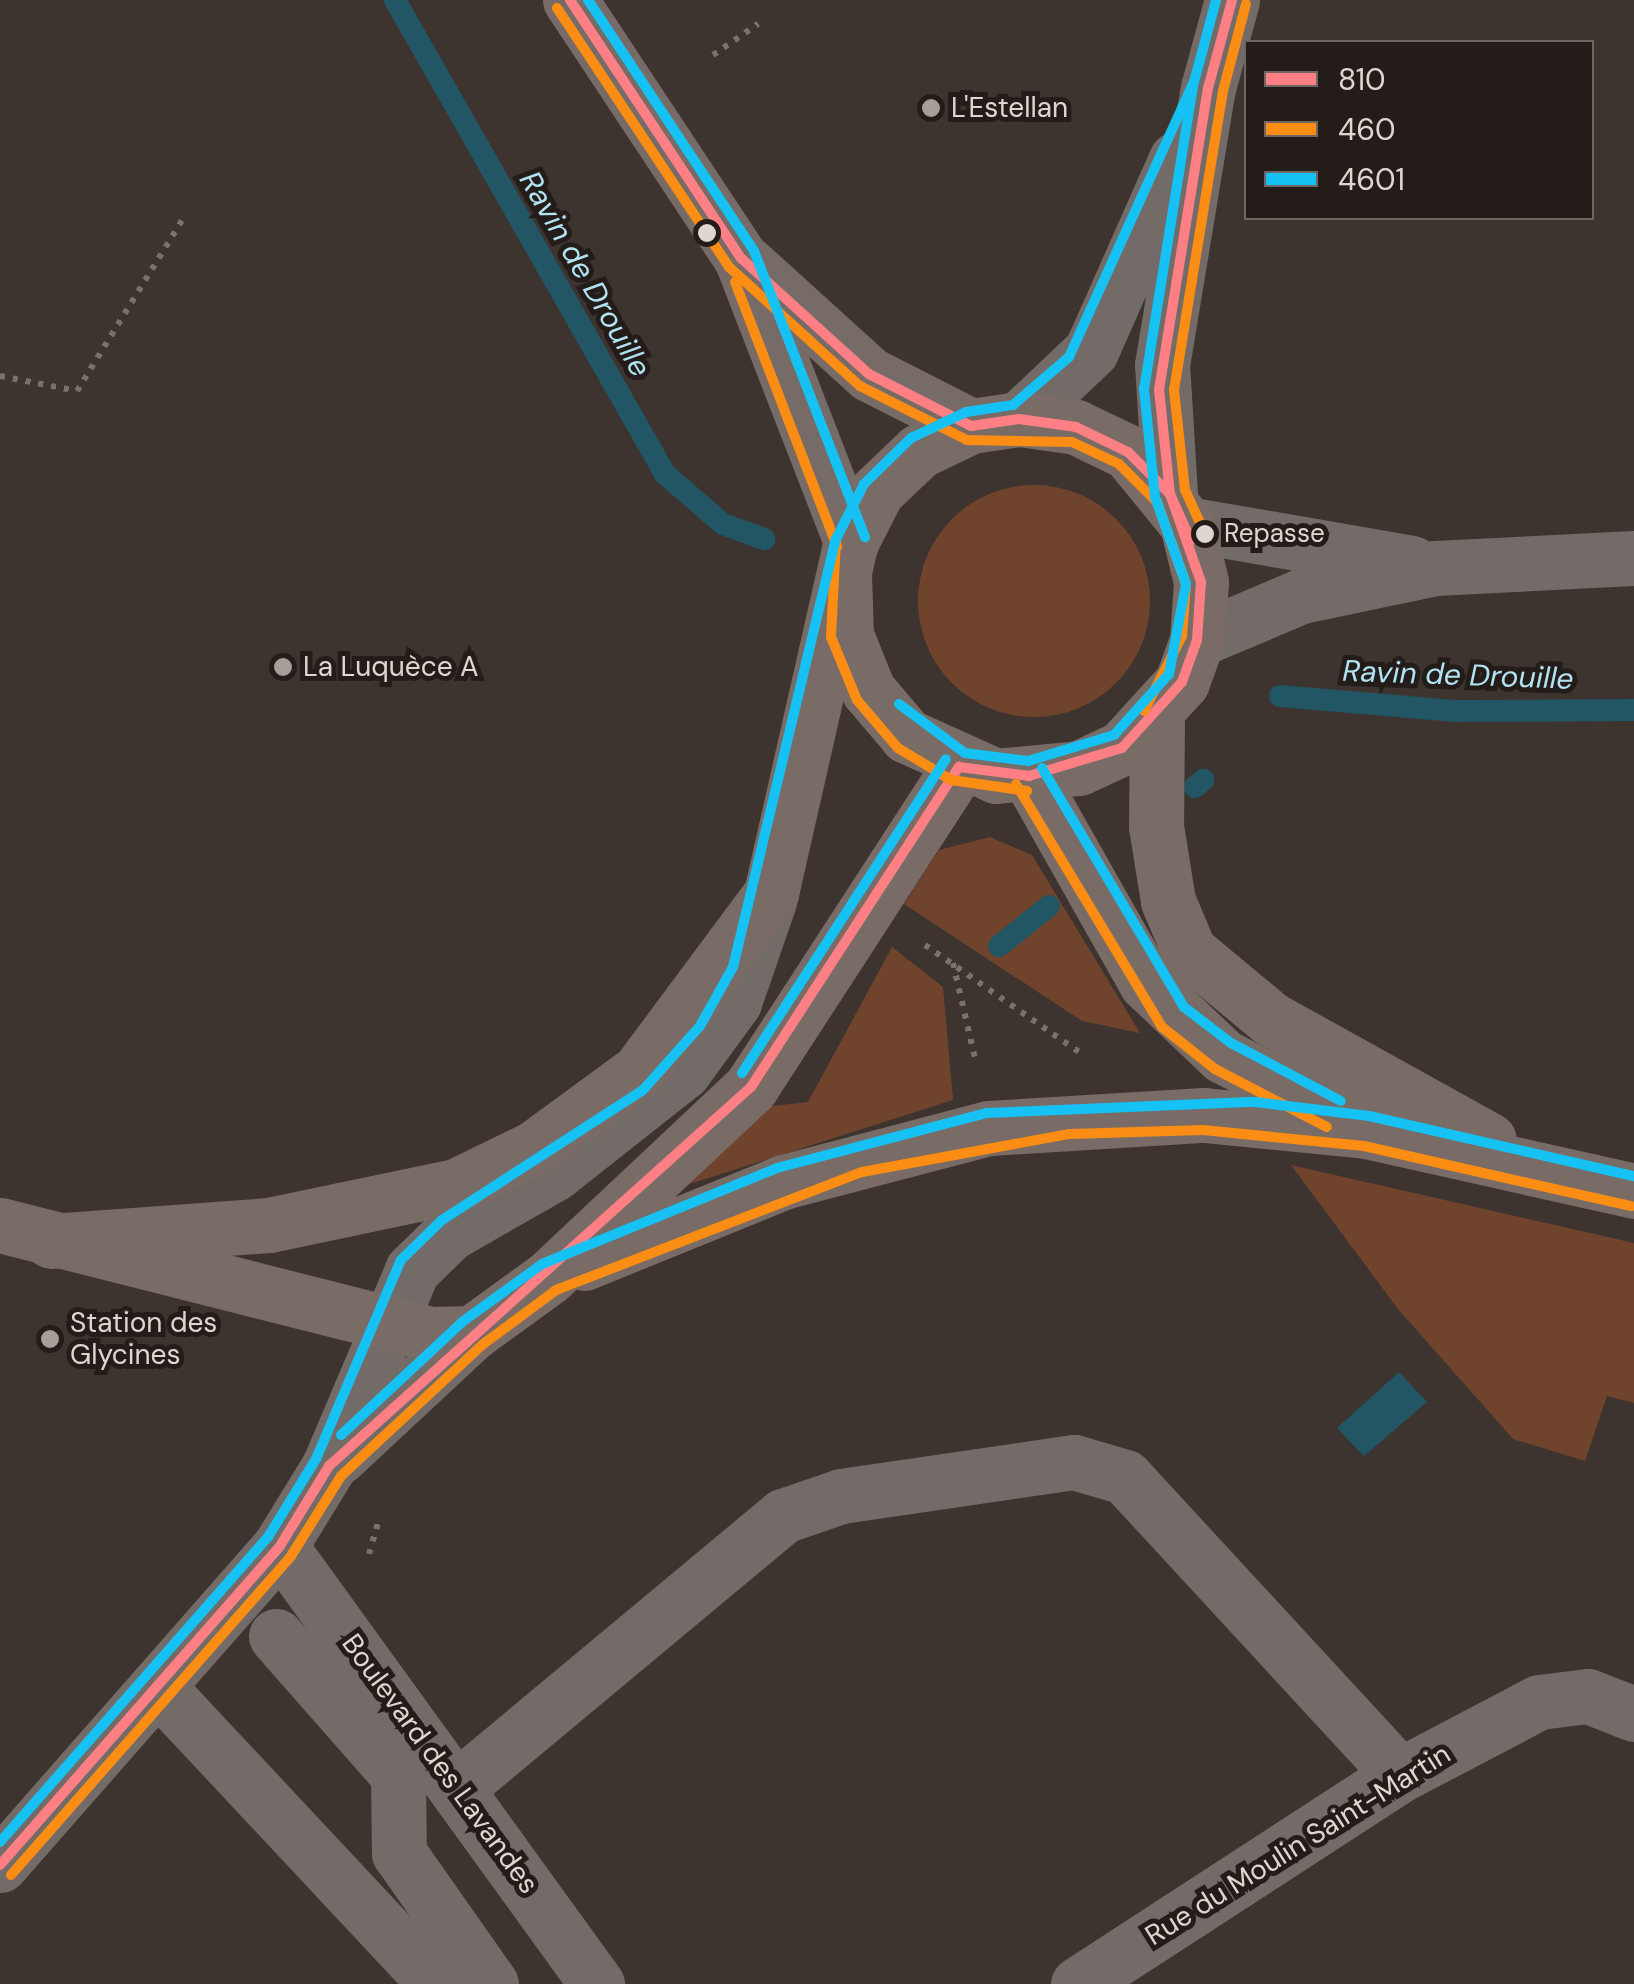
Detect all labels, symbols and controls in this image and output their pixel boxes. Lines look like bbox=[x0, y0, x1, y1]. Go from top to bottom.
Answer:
legend bbox=[1244, 40, 1594, 220]
text: 810 bbox=[1338, 60, 1386, 99]
place label: L'Estellan bbox=[951, 91, 1068, 125]
marker: L'Estellan bbox=[920, 97, 942, 119]
text: 460 bbox=[1338, 110, 1396, 149]
text: 4601 bbox=[1338, 160, 1405, 199]
water label: Ravin de Drouille bbox=[512, 165, 658, 383]
unlabelled marker bbox=[697, 223, 717, 243]
place label: Repasse bbox=[1224, 518, 1325, 550]
marker: Repasse bbox=[1195, 524, 1215, 544]
place label: La Luquèce A bbox=[303, 650, 479, 684]
water label: Ravin de Drouille bbox=[1342, 653, 1574, 697]
marker: La Luquèce A bbox=[272, 656, 294, 678]
place label: Station des Glycines bbox=[70, 1306, 217, 1372]
marker: Station des Glycines bbox=[39, 1328, 61, 1350]
street label: Boulevard des Lavandes bbox=[335, 1628, 545, 1900]
street label: Rue du Moulin Saint-Martin bbox=[1139, 1737, 1457, 1953]

